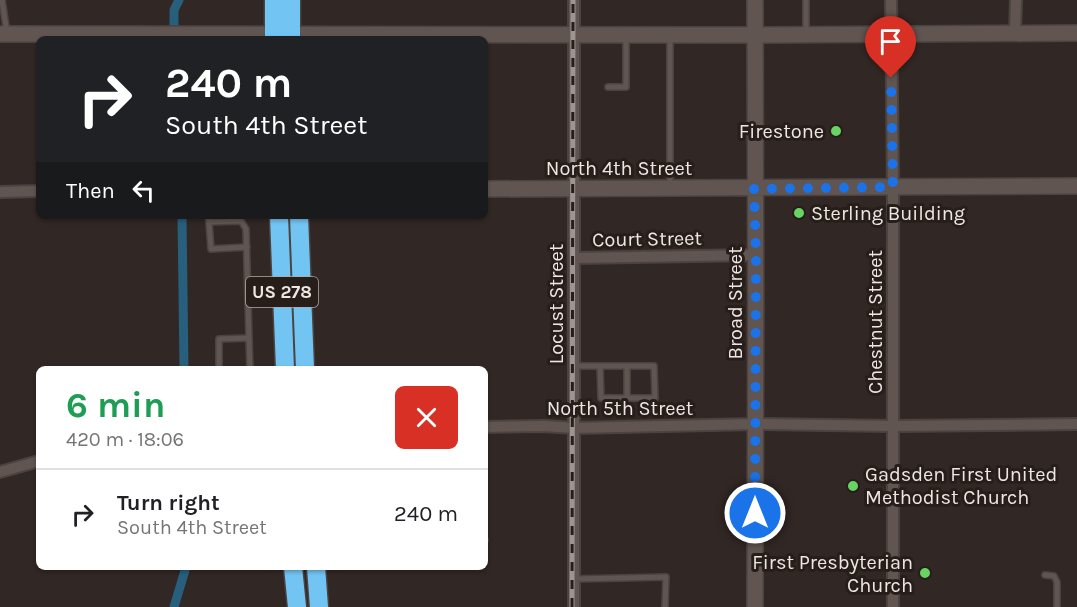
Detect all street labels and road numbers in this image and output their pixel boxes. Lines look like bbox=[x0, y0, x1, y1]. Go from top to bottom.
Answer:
street label: North 4th Street bbox=[546, 157, 693, 180]
street label: Court Street bbox=[592, 227, 703, 251]
street label: Locust Street bbox=[545, 243, 568, 364]
street label: Broad Street bbox=[724, 246, 747, 360]
street label: Chestnut Street bbox=[864, 250, 887, 394]
road number: US 278 bbox=[246, 277, 318, 307]
street label: North 5th Street bbox=[547, 397, 694, 420]

